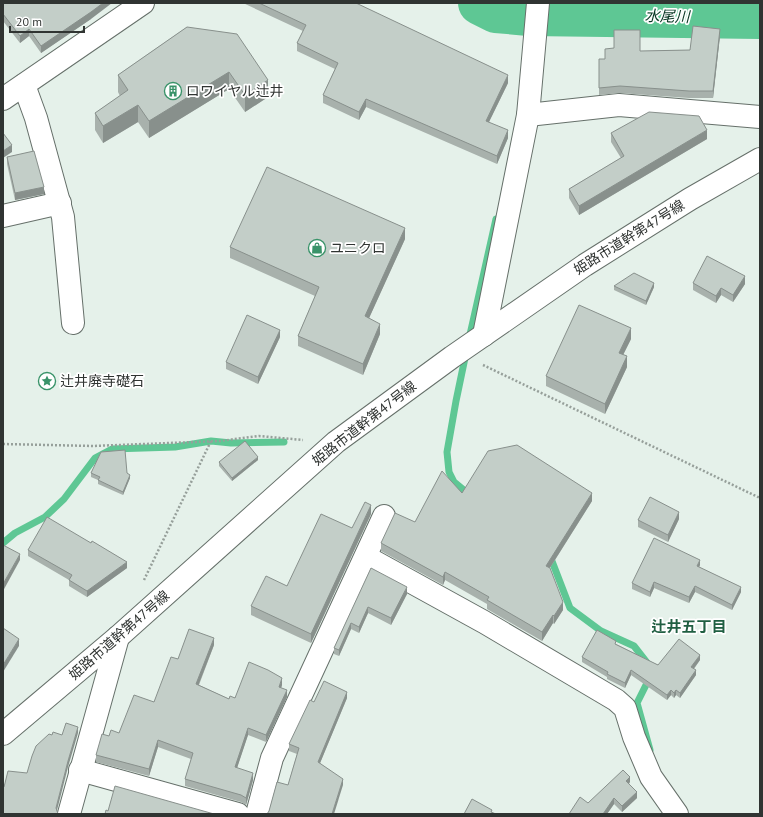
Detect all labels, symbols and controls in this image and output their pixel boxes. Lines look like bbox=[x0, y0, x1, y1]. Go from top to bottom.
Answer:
water label: 水尾川 bbox=[644, 6, 692, 26]
scale bar bbox=[10, 8, 84, 34]
text: 20 m bbox=[16, 14, 42, 29]
building icon: ロワイヤル辻井 bbox=[163, 81, 183, 101]
place label: ロワイヤル辻井 bbox=[186, 82, 284, 100]
street label: 姫路市道幹第47号線 bbox=[570, 196, 688, 278]
shop icon: ユニクロ bbox=[307, 238, 327, 258]
place label: ユニクロ bbox=[330, 239, 386, 257]
place icon: 辻井廃寺礎石 bbox=[37, 371, 57, 391]
place label: 辻井廃寺礎石 bbox=[60, 372, 144, 390]
street label: 姫路市道幹第47号線 bbox=[308, 377, 420, 469]
street label: 姫路市道幹第47号線 bbox=[65, 586, 173, 684]
district label: 辻井五丁目 bbox=[651, 617, 727, 636]

